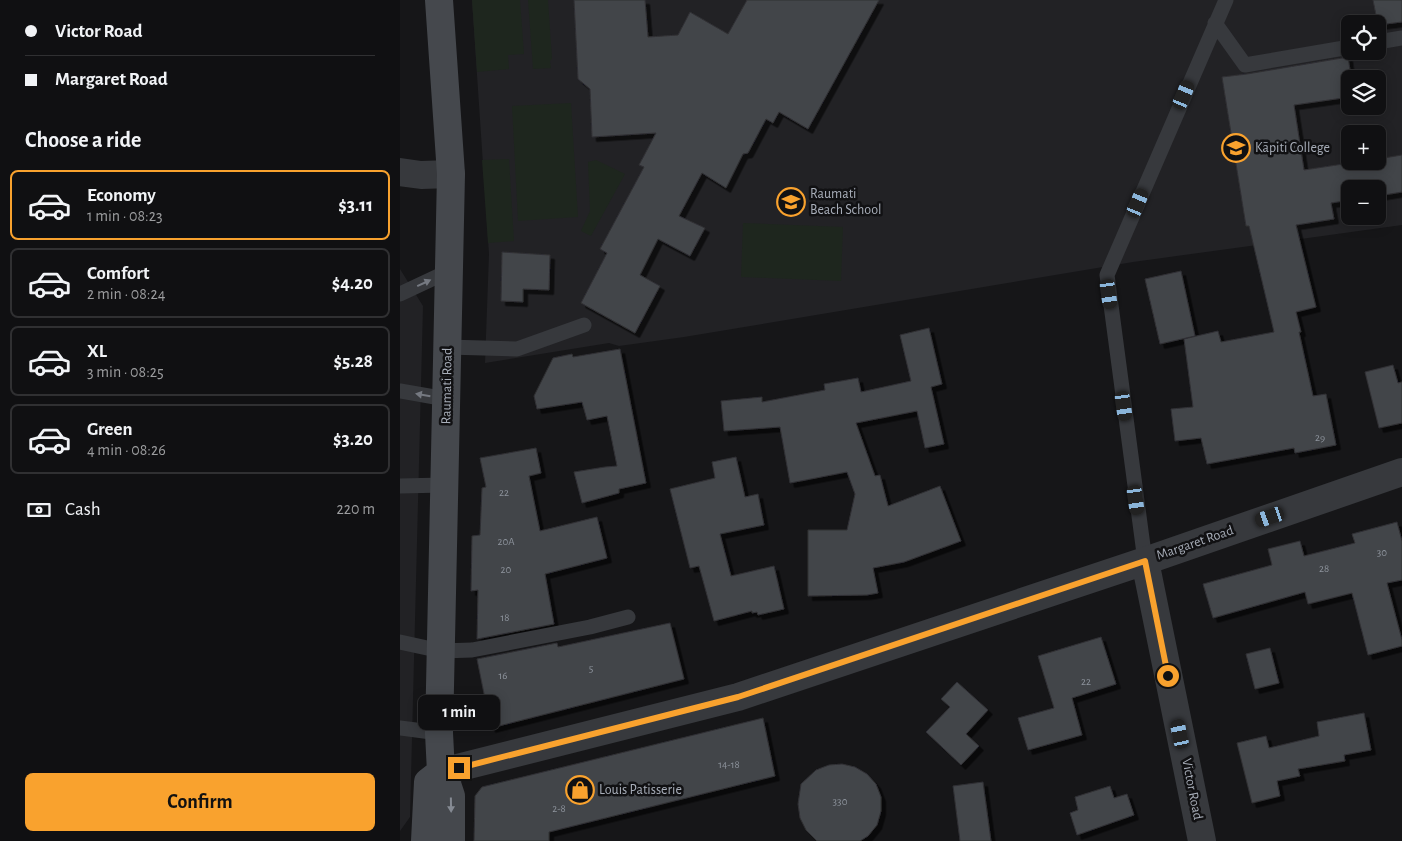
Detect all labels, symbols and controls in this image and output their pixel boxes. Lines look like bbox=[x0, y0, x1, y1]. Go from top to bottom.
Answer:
map controls bbox=[1341, 15, 1386, 225]
button: locate bbox=[1341, 15, 1386, 60]
text: Victor Road bbox=[55, 22, 143, 41]
text: Margaret Road bbox=[55, 70, 168, 89]
button: layers bbox=[1341, 70, 1386, 115]
car bbox=[1171, 78, 1196, 112]
button: + bbox=[1341, 125, 1386, 170]
text: Choose a ride bbox=[25, 129, 141, 151]
school or university icon: Kāpiti College bbox=[1221, 133, 1251, 163]
place label: Kāpiti College bbox=[1255, 141, 1330, 155]
button: − bbox=[1341, 180, 1386, 225]
icon: car bbox=[27, 183, 72, 228]
text: Economy bbox=[87, 186, 156, 205]
car bbox=[1125, 186, 1150, 220]
school or university icon: Raumati Beach School bbox=[776, 187, 806, 217]
place label: Raumati Beach School bbox=[810, 187, 881, 217]
text: $3.11 bbox=[338, 196, 373, 215]
text: 1 min · 08:23 bbox=[87, 208, 163, 224]
icon: car bbox=[27, 261, 72, 306]
text: Comfort bbox=[87, 264, 149, 283]
text: $4.20 bbox=[332, 274, 373, 293]
one-way arrow bbox=[417, 278, 432, 287]
car bbox=[1099, 278, 1118, 310]
text: 2 min · 08:24 bbox=[87, 286, 165, 302]
icon: car bbox=[27, 339, 72, 384]
text: XL bbox=[87, 342, 107, 361]
street label: Raumati Road bbox=[439, 348, 455, 424]
text: $5.28 bbox=[334, 352, 373, 371]
text: 3 min · 08:25 bbox=[87, 364, 164, 380]
car bbox=[1114, 390, 1133, 422]
one-way arrow bbox=[415, 391, 431, 399]
icon: car bbox=[27, 417, 72, 462]
text: Green bbox=[87, 420, 133, 439]
text: $3.20 bbox=[333, 430, 373, 449]
house number: 29 bbox=[1315, 432, 1325, 443]
text: 4 min · 08:26 bbox=[87, 442, 166, 458]
car bbox=[1126, 484, 1145, 516]
house number: 22 bbox=[499, 487, 509, 498]
icon: cash bbox=[25, 496, 53, 524]
text: Cash bbox=[65, 500, 101, 519]
text: 220 m bbox=[337, 501, 375, 517]
car bbox=[1253, 505, 1286, 529]
street label: Margaret Road bbox=[1155, 523, 1235, 563]
house number: 20A bbox=[497, 536, 515, 547]
house number: 30 bbox=[1377, 547, 1387, 558]
house number: 28 bbox=[1319, 563, 1329, 574]
house number: 20 bbox=[501, 564, 512, 575]
house number: 18 bbox=[501, 612, 510, 623]
house number: 5 bbox=[589, 663, 594, 674]
route start bbox=[1157, 665, 1179, 687]
house number: 16 bbox=[499, 670, 507, 681]
house number: 22 bbox=[1081, 676, 1091, 687]
callout: 1 min bbox=[418, 696, 500, 730]
text: 1 min bbox=[442, 704, 476, 720]
car bbox=[1169, 718, 1190, 750]
route end bbox=[448, 757, 470, 779]
street label: Victor Road bbox=[1179, 757, 1205, 821]
house number: 14-18 bbox=[718, 759, 740, 770]
button: Confirm bbox=[25, 773, 375, 831]
shop icon: Louis Patisserie bbox=[565, 775, 595, 805]
place label: Louis Patisserie bbox=[599, 783, 682, 797]
house number: 330 bbox=[833, 796, 848, 807]
one-way arrow bbox=[447, 798, 455, 814]
house number: 2-8 bbox=[552, 803, 566, 814]

